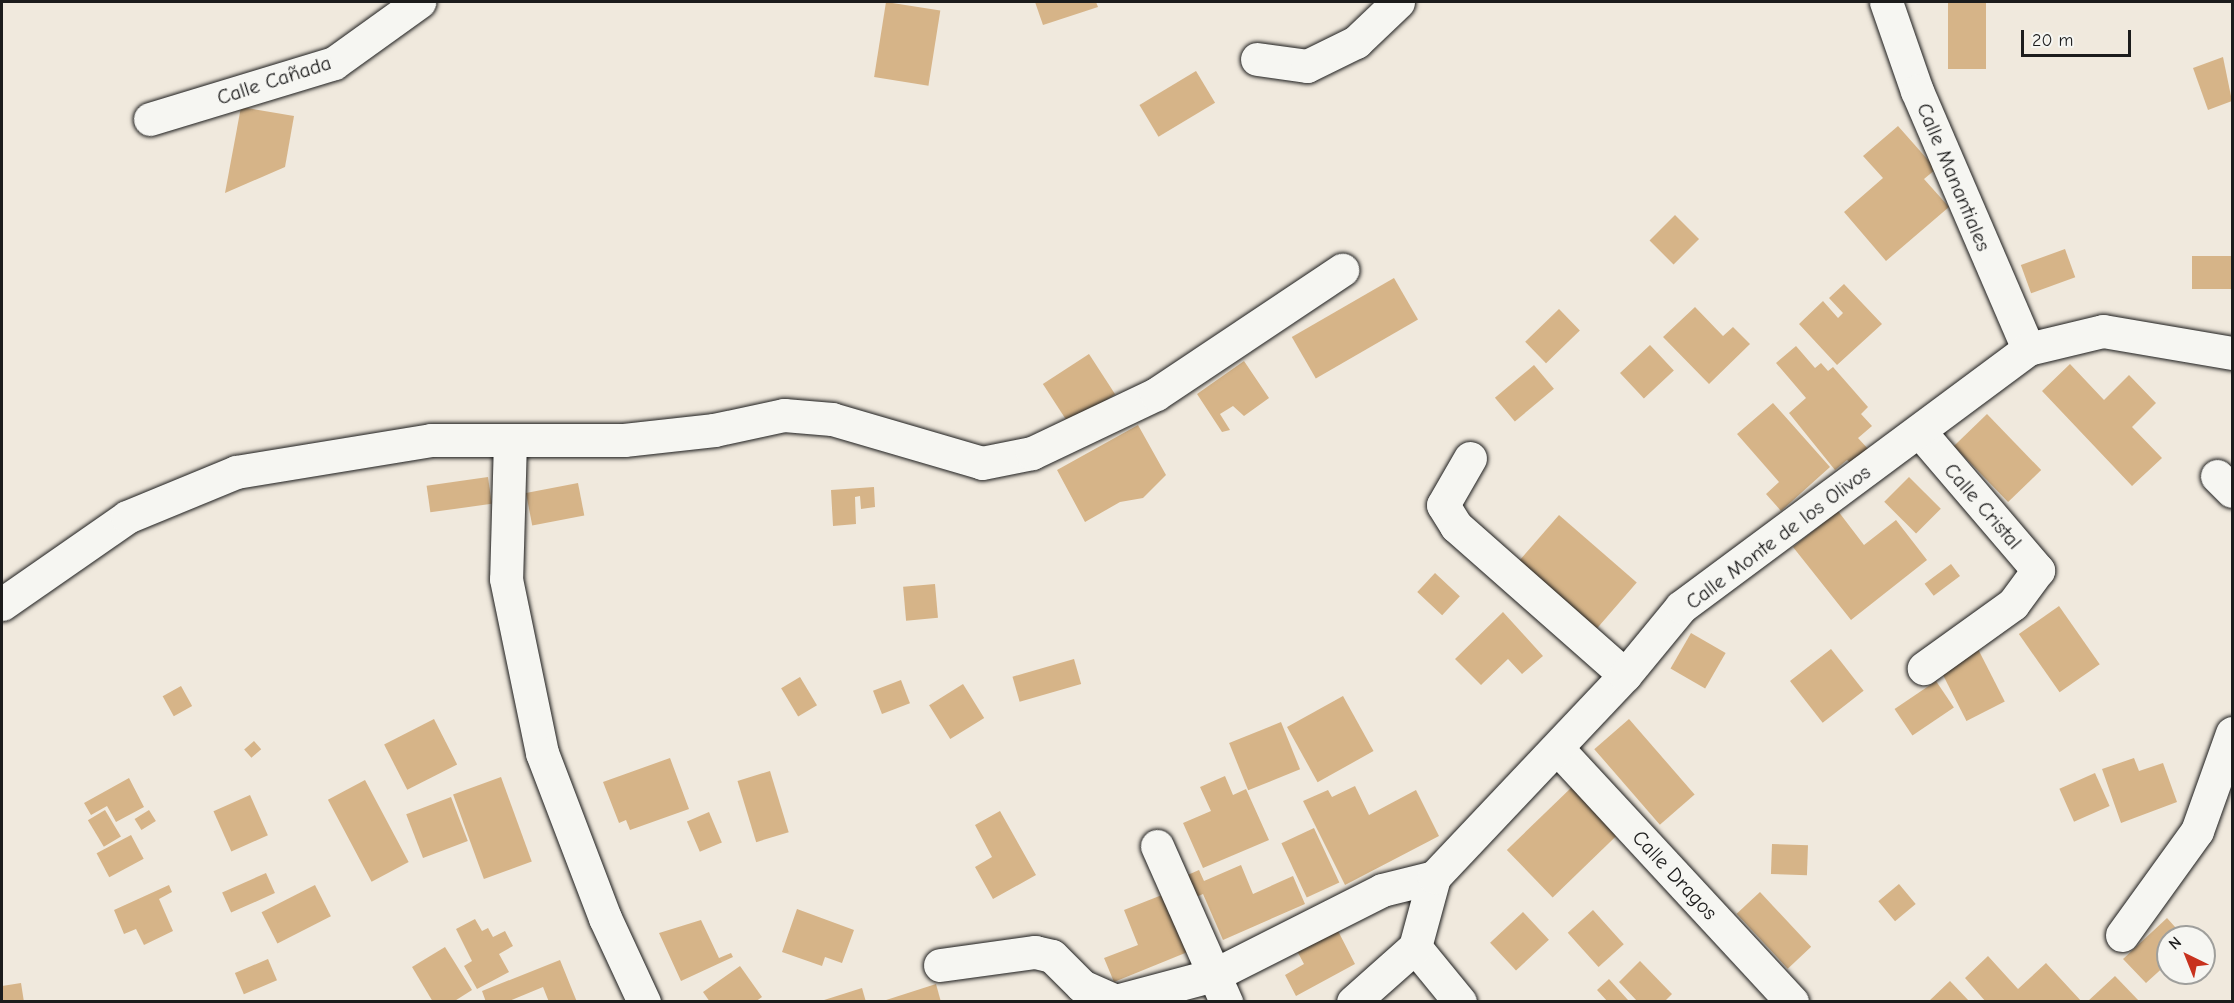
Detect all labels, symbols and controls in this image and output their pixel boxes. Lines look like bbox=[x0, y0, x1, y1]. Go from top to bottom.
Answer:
scale bar bbox=[2024, 18, 2134, 56]
text: 20 m bbox=[2032, 30, 2073, 51]
street label: Calle Cañada bbox=[214, 50, 334, 110]
street label: Calle Manantiales bbox=[1911, 99, 1997, 255]
street label: Calle Cristal bbox=[1939, 458, 2027, 554]
street label: Calle Monte de los Olivos bbox=[1681, 459, 1875, 615]
street label: Calle Dragos bbox=[1627, 825, 1723, 925]
north arrow bbox=[2156, 925, 2216, 985]
text: N bbox=[2165, 933, 2185, 953]

